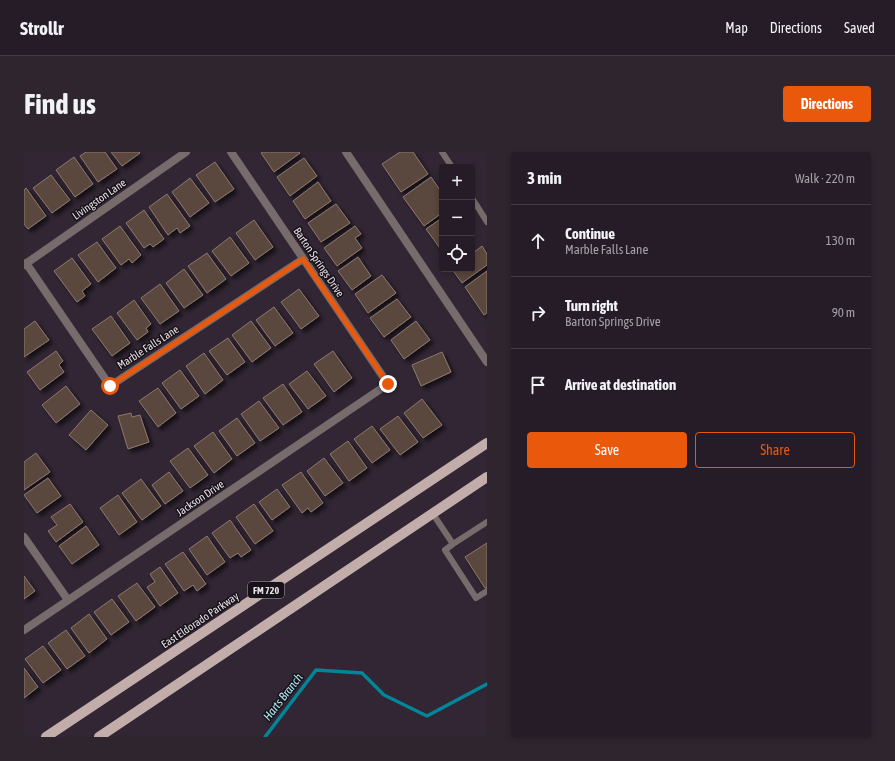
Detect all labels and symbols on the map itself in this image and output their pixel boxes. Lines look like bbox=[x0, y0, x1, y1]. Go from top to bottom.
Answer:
street label: Livingston Lane bbox=[70, 176, 128, 222]
street label: Barton Springs Drive bbox=[291, 225, 347, 299]
street label: Marble Falls Lane bbox=[115, 323, 181, 371]
route end bbox=[379, 375, 397, 393]
route start bbox=[101, 377, 119, 395]
street label: Jackson Drive bbox=[174, 478, 226, 518]
road number: FM 720 bbox=[248, 582, 284, 598]
street label: East Eldorado Parkway bbox=[159, 589, 241, 650]
water label: Harts Branch bbox=[260, 671, 306, 723]

